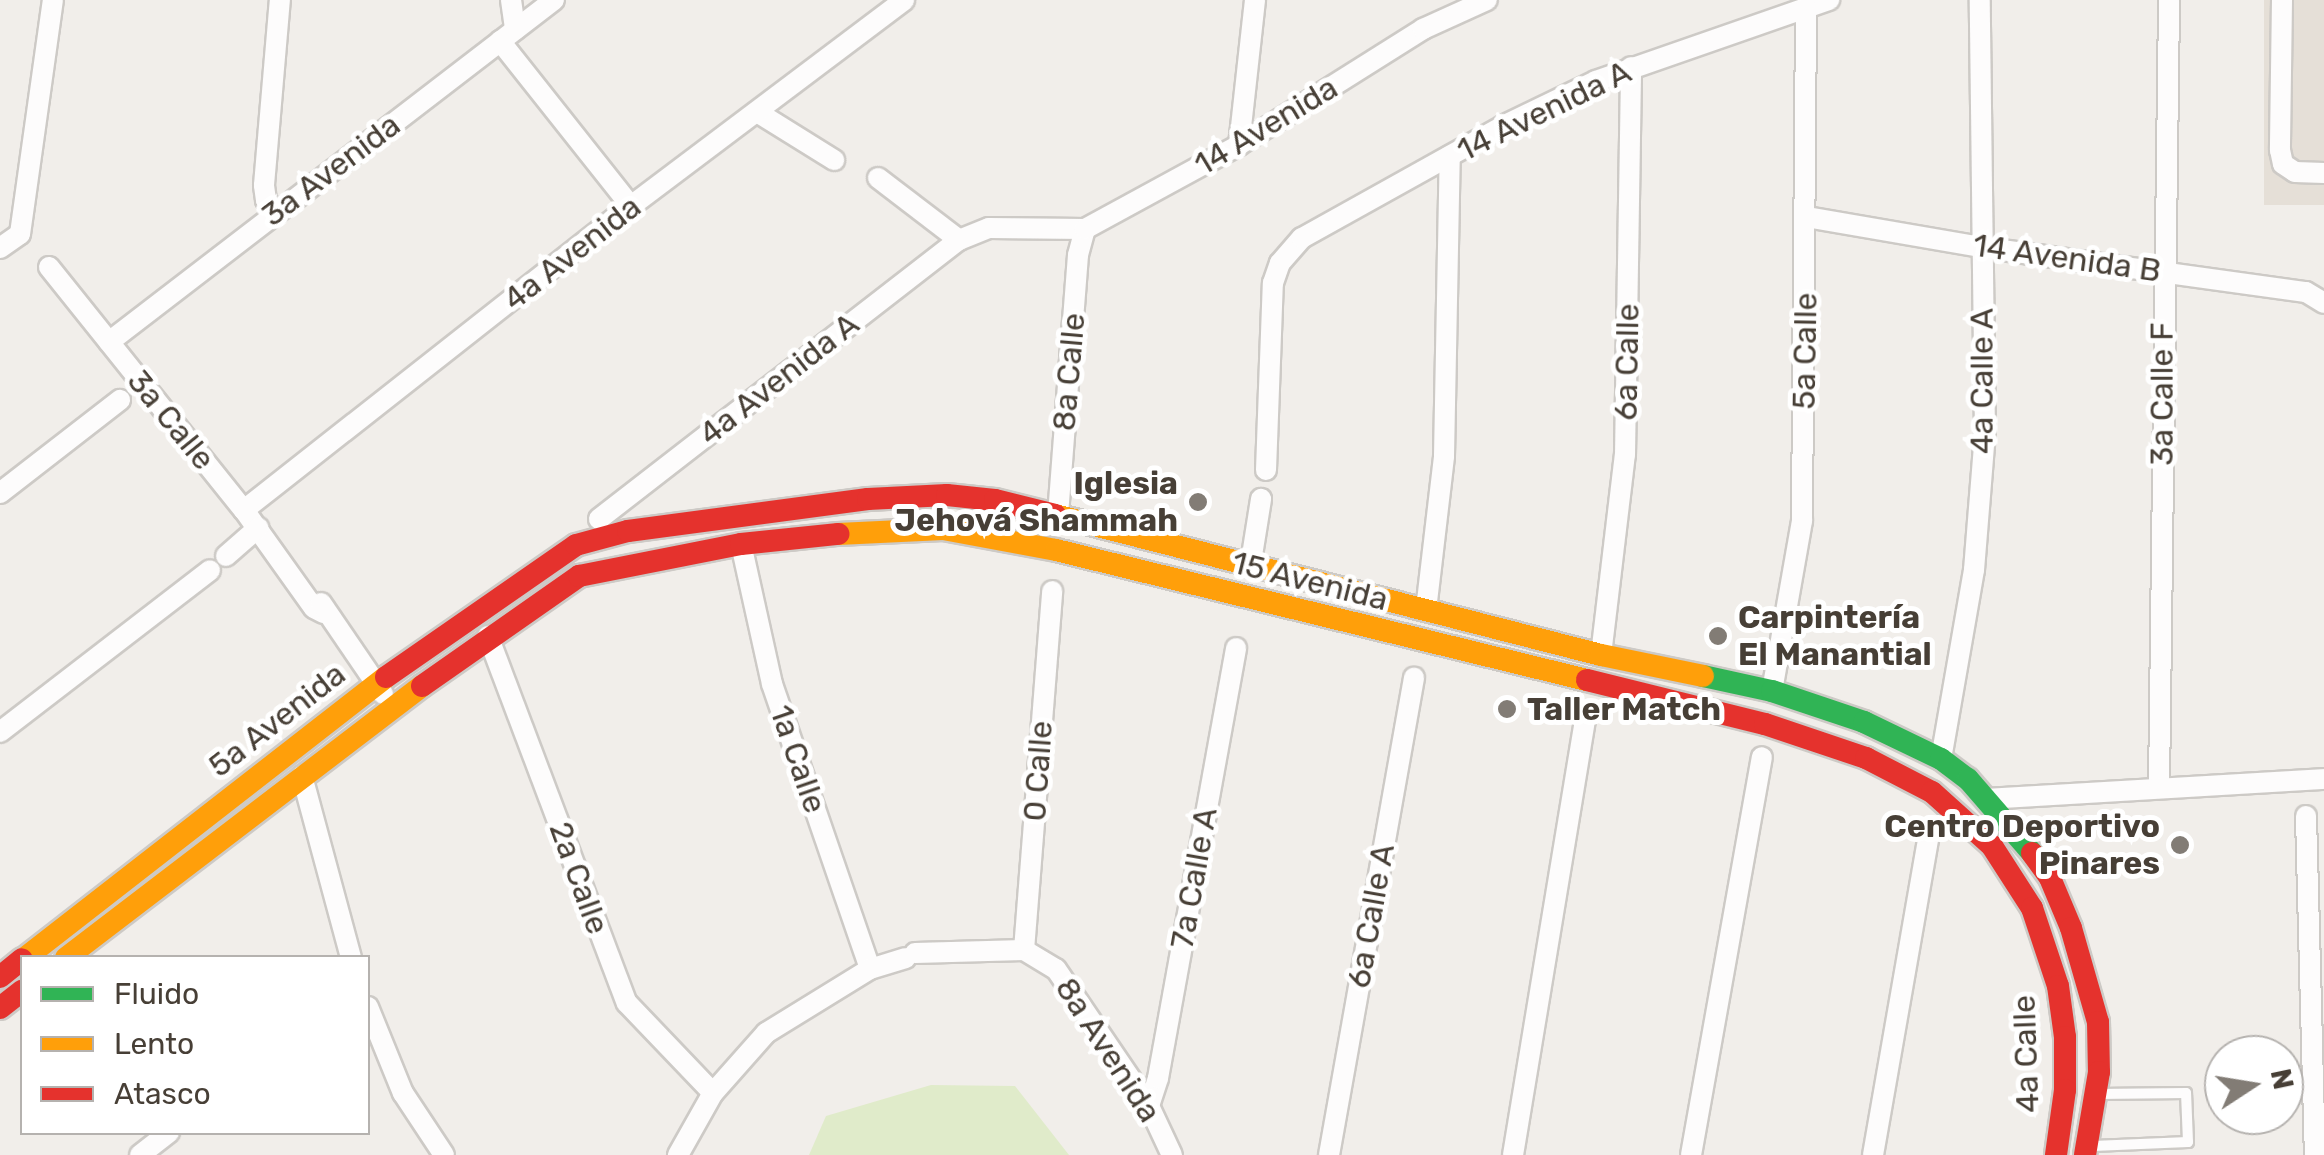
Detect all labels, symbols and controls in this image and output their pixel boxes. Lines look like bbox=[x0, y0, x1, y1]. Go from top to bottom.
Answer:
street label: 14 Avenida A bbox=[1450, 52, 1638, 170]
street label: 14 Avenida bbox=[1187, 68, 1345, 184]
street label: 3a Avenida bbox=[254, 105, 408, 235]
street label: 4a Avenida bbox=[495, 187, 649, 319]
street label: 14 Avenida B bbox=[1970, 226, 2164, 290]
street label: 5a Calle bbox=[1785, 292, 1825, 410]
street label: 6a Calle bbox=[1607, 303, 1647, 421]
street label: 4a Avenida A bbox=[691, 304, 867, 454]
street label: 4a Calle A bbox=[1963, 307, 2001, 455]
street label: 8a Calle bbox=[1045, 311, 1093, 433]
street label: 3a Calle F bbox=[2143, 322, 2181, 466]
street label: 3a Calle bbox=[119, 362, 223, 478]
place label: Iglesia Jehová Shammah bbox=[895, 465, 1178, 540]
marker: Iglesia Jehová Shammah bbox=[1187, 491, 1209, 513]
street label: 15 Avenida bbox=[1228, 543, 1392, 619]
place label: Carpintería El Manantial bbox=[1738, 599, 1932, 674]
marker: Carpintería El Manantial bbox=[1707, 625, 1729, 647]
street label: 5a Avenida bbox=[201, 654, 353, 786]
place label: Taller Match bbox=[1527, 690, 1722, 728]
marker: Taller Match bbox=[1496, 698, 1518, 720]
street label: 1a Calle bbox=[762, 700, 834, 818]
street label: 0 Calle bbox=[1015, 719, 1061, 823]
street label: 7a Calle A bbox=[1163, 804, 1225, 952]
place label: Centro Deportivo Pinares bbox=[1884, 808, 2160, 883]
street label: 2a Calle bbox=[541, 817, 617, 939]
marker: Centro Deportivo Pinares bbox=[2169, 834, 2191, 856]
street label: 6a Calle A bbox=[1339, 841, 1403, 991]
legend bbox=[20, 955, 370, 1135]
street label: 8a Avenida bbox=[1047, 970, 1169, 1130]
text: Fluido bbox=[114, 976, 199, 1012]
street label: 4a Calle bbox=[2005, 994, 2047, 1114]
text: Lento bbox=[114, 1026, 194, 1062]
north arrow bbox=[2204, 1035, 2304, 1135]
text: N bbox=[2264, 1066, 2300, 1092]
text: Atasco bbox=[114, 1076, 211, 1112]

